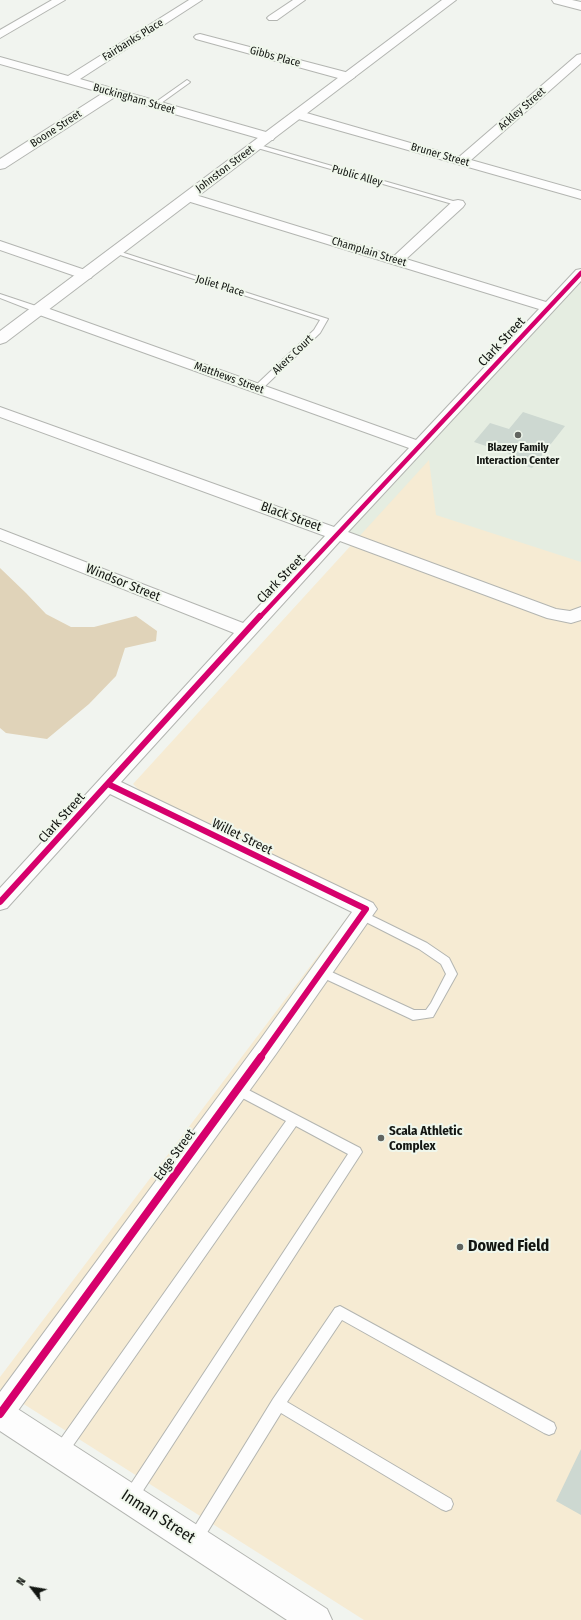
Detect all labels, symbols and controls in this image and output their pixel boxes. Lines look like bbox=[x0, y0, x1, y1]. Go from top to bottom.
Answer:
street label: Fairbanks Place bbox=[100, 16, 166, 64]
street label: Gibbs Place bbox=[248, 44, 302, 70]
street label: Buckingham Street bbox=[92, 81, 176, 117]
street label: Ackley Street bbox=[496, 85, 548, 133]
street label: Boone Street bbox=[28, 108, 84, 150]
street label: Bruner Street bbox=[409, 140, 471, 170]
street label: Johnston Street bbox=[193, 143, 257, 195]
street label: Public Alley bbox=[330, 163, 384, 189]
street label: Champlain Street bbox=[330, 234, 408, 270]
street label: Joliet Place bbox=[194, 272, 246, 300]
street label: Clark Street bbox=[475, 314, 529, 370]
street label: Akers Court bbox=[270, 332, 316, 378]
street label: Matthews Street bbox=[192, 359, 266, 397]
marker: Blazey Family Interaction Center bbox=[513, 430, 523, 440]
place label: Blazey Family Interaction Center bbox=[477, 441, 559, 467]
street label: Black Street bbox=[259, 499, 323, 535]
street label: Clark Street bbox=[254, 551, 308, 607]
street label: Windsor Street bbox=[84, 561, 162, 605]
street label: Clark Street bbox=[36, 790, 88, 846]
street label: Willet Street bbox=[209, 816, 275, 858]
place label: Scala Athletic Complex bbox=[389, 1123, 462, 1154]
street label: Edge Street bbox=[151, 1126, 199, 1184]
marker: Scala Athletic Complex bbox=[376, 1133, 386, 1143]
place label: Dowed Field bbox=[468, 1237, 549, 1257]
marker: Dowed Field bbox=[455, 1242, 465, 1252]
street label: Inman Street bbox=[117, 1486, 199, 1548]
north arrow bbox=[12, 1568, 52, 1608]
text: N bbox=[14, 1575, 29, 1588]

